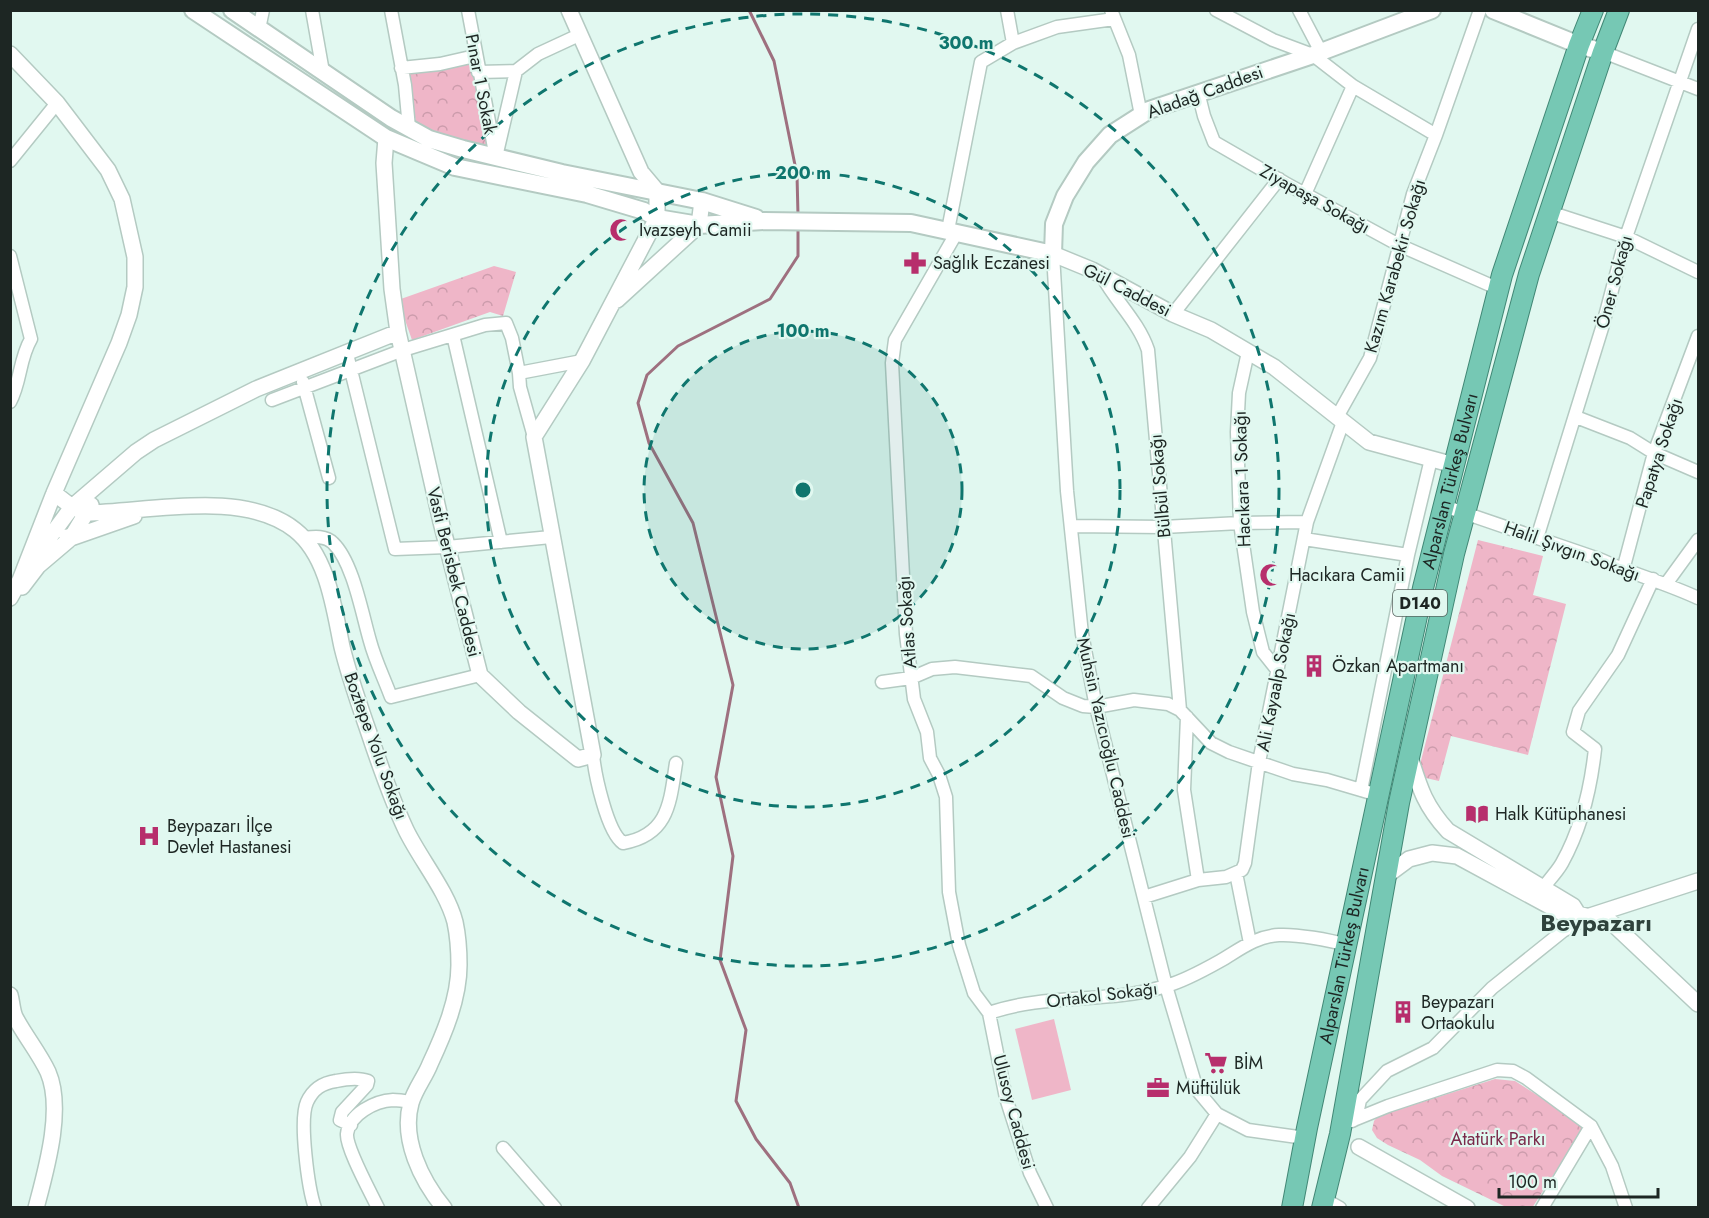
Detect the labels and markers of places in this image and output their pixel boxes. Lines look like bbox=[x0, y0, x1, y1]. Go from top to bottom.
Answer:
mosque icon: Ivazseyh Camii bbox=[608, 217, 634, 243]
place label: Ivazseyh Camii bbox=[639, 217, 752, 243]
pharmacy icon: Sağlık Eczanesi bbox=[902, 250, 928, 276]
place label: Sağlık Eczanesi bbox=[933, 250, 1050, 276]
centre of rings bbox=[793, 480, 813, 500]
mosque icon: Hacıkara Camii bbox=[1258, 562, 1284, 588]
place label: Hacıkara Camii bbox=[1289, 562, 1405, 588]
building icon: Özkan Apartmanı bbox=[1301, 653, 1327, 679]
place label: Özkan Apartmanı bbox=[1332, 653, 1464, 679]
library icon: Halk Kütüphanesi bbox=[1464, 801, 1490, 827]
place label: Halk Kütüphanesi bbox=[1495, 801, 1626, 827]
place label: Beypazarı İlçe Devlet Hastanesi bbox=[167, 813, 292, 860]
hospital icon: Beypazarı İlçe Devlet Hastanesi bbox=[136, 823, 162, 849]
place label: Beypazarı Ortaokulu bbox=[1421, 989, 1495, 1036]
building icon: Beypazarı Ortaokulu bbox=[1390, 999, 1416, 1025]
supermarket icon: BİM bbox=[1203, 1050, 1229, 1076]
place label: BİM bbox=[1234, 1050, 1263, 1076]
office icon: Müftülük bbox=[1145, 1075, 1171, 1101]
place label: Müftülük bbox=[1176, 1075, 1241, 1101]

